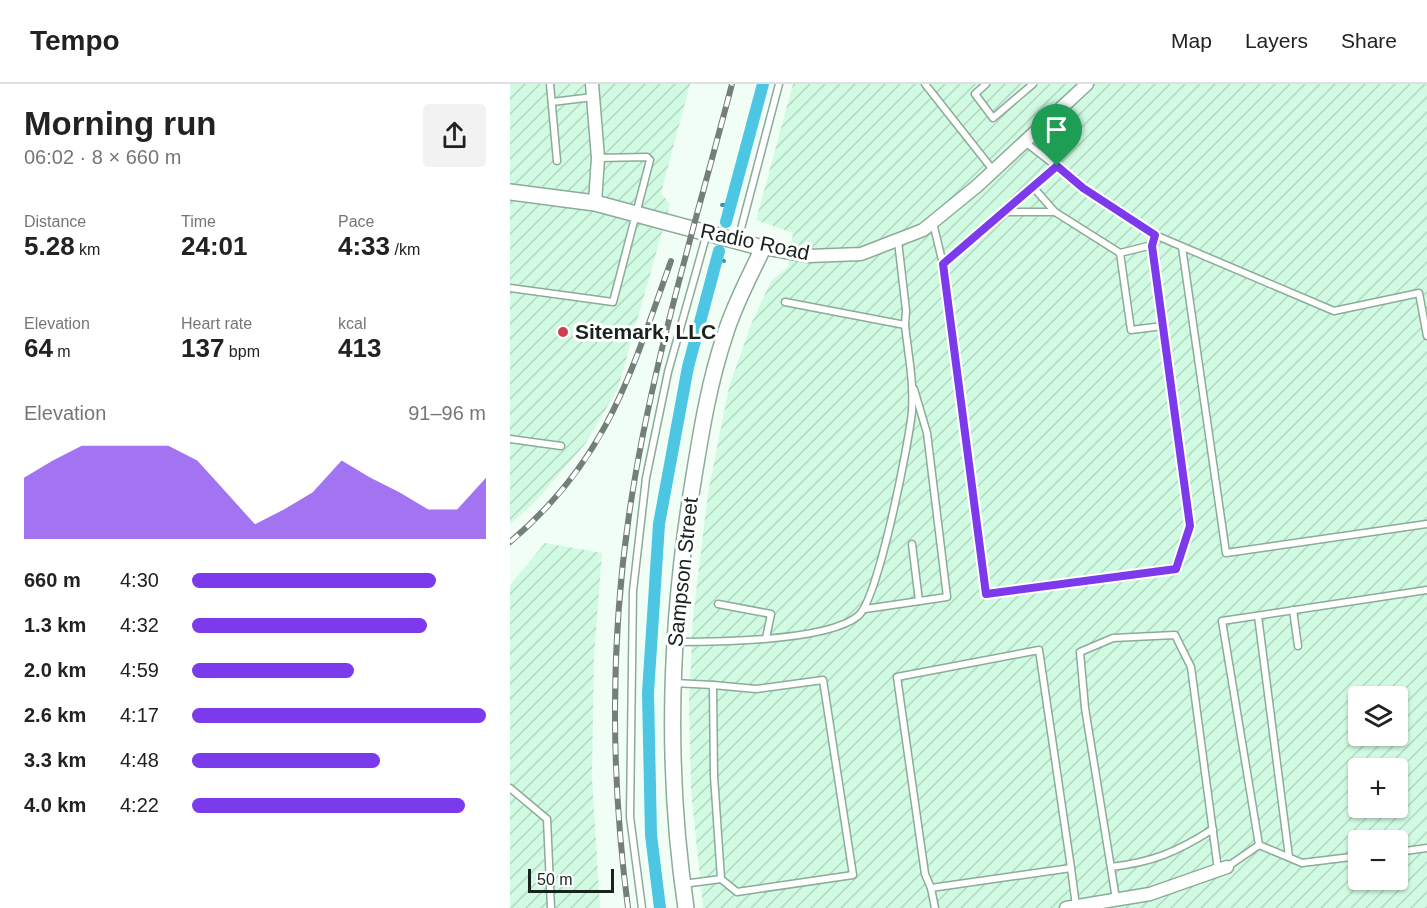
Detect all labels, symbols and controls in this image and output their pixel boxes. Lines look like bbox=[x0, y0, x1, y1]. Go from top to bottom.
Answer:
text: Tempo bbox=[30, 25, 120, 56]
text: Map bbox=[1171, 29, 1212, 52]
text: Layers bbox=[1245, 29, 1308, 52]
text: Share bbox=[1341, 29, 1397, 52]
button: share bbox=[423, 104, 486, 167]
pin bbox=[1031, 104, 1082, 166]
text: Morning run bbox=[24, 105, 216, 142]
icon: arrive bbox=[1040, 113, 1073, 146]
text: 06:02 · 8 × 660 m bbox=[24, 146, 181, 168]
text: Distance bbox=[24, 213, 86, 230]
text: Time bbox=[181, 213, 216, 230]
text: Pace bbox=[338, 213, 374, 230]
street label: Radio Road bbox=[698, 219, 812, 264]
text: 5.28 bbox=[24, 231, 75, 261]
text: 24:01 bbox=[181, 231, 248, 261]
text: 4:33 bbox=[338, 231, 390, 261]
text: km bbox=[75, 241, 100, 258]
text: /km bbox=[390, 241, 420, 258]
text: Elevation bbox=[24, 315, 90, 332]
text: Heart rate bbox=[181, 315, 252, 332]
text: kcal bbox=[338, 315, 366, 332]
place label: Sitemark, LLC bbox=[575, 320, 716, 343]
marker: Sitemark, LLC bbox=[556, 325, 570, 339]
text: 64 bbox=[24, 333, 53, 363]
text: 137 bbox=[181, 333, 224, 363]
text: 413 bbox=[338, 333, 381, 363]
text: m bbox=[53, 343, 71, 360]
text: bpm bbox=[224, 343, 260, 360]
text: Elevation bbox=[24, 402, 106, 424]
text: 91–96 m bbox=[408, 402, 486, 424]
street label: Sampson Street bbox=[663, 496, 702, 648]
text: 660 m bbox=[24, 569, 81, 591]
text: 4:30 bbox=[120, 569, 159, 591]
text: 1.3 km bbox=[24, 614, 86, 636]
text: 4:32 bbox=[120, 614, 159, 636]
text: 2.0 km bbox=[24, 659, 86, 681]
text: 4:59 bbox=[120, 659, 159, 681]
map controls bbox=[1348, 686, 1408, 890]
button: layers bbox=[1348, 686, 1408, 746]
text: 2.6 km bbox=[24, 704, 86, 726]
text: 4:17 bbox=[120, 704, 159, 726]
text: 3.3 km bbox=[24, 749, 86, 771]
text: 4:48 bbox=[120, 749, 159, 771]
button: + bbox=[1348, 758, 1408, 818]
text: 4.0 km bbox=[24, 794, 86, 816]
text: 4:22 bbox=[120, 794, 159, 816]
button: − bbox=[1348, 830, 1408, 890]
scale bar bbox=[528, 866, 614, 894]
text: 50 m bbox=[537, 871, 573, 888]

